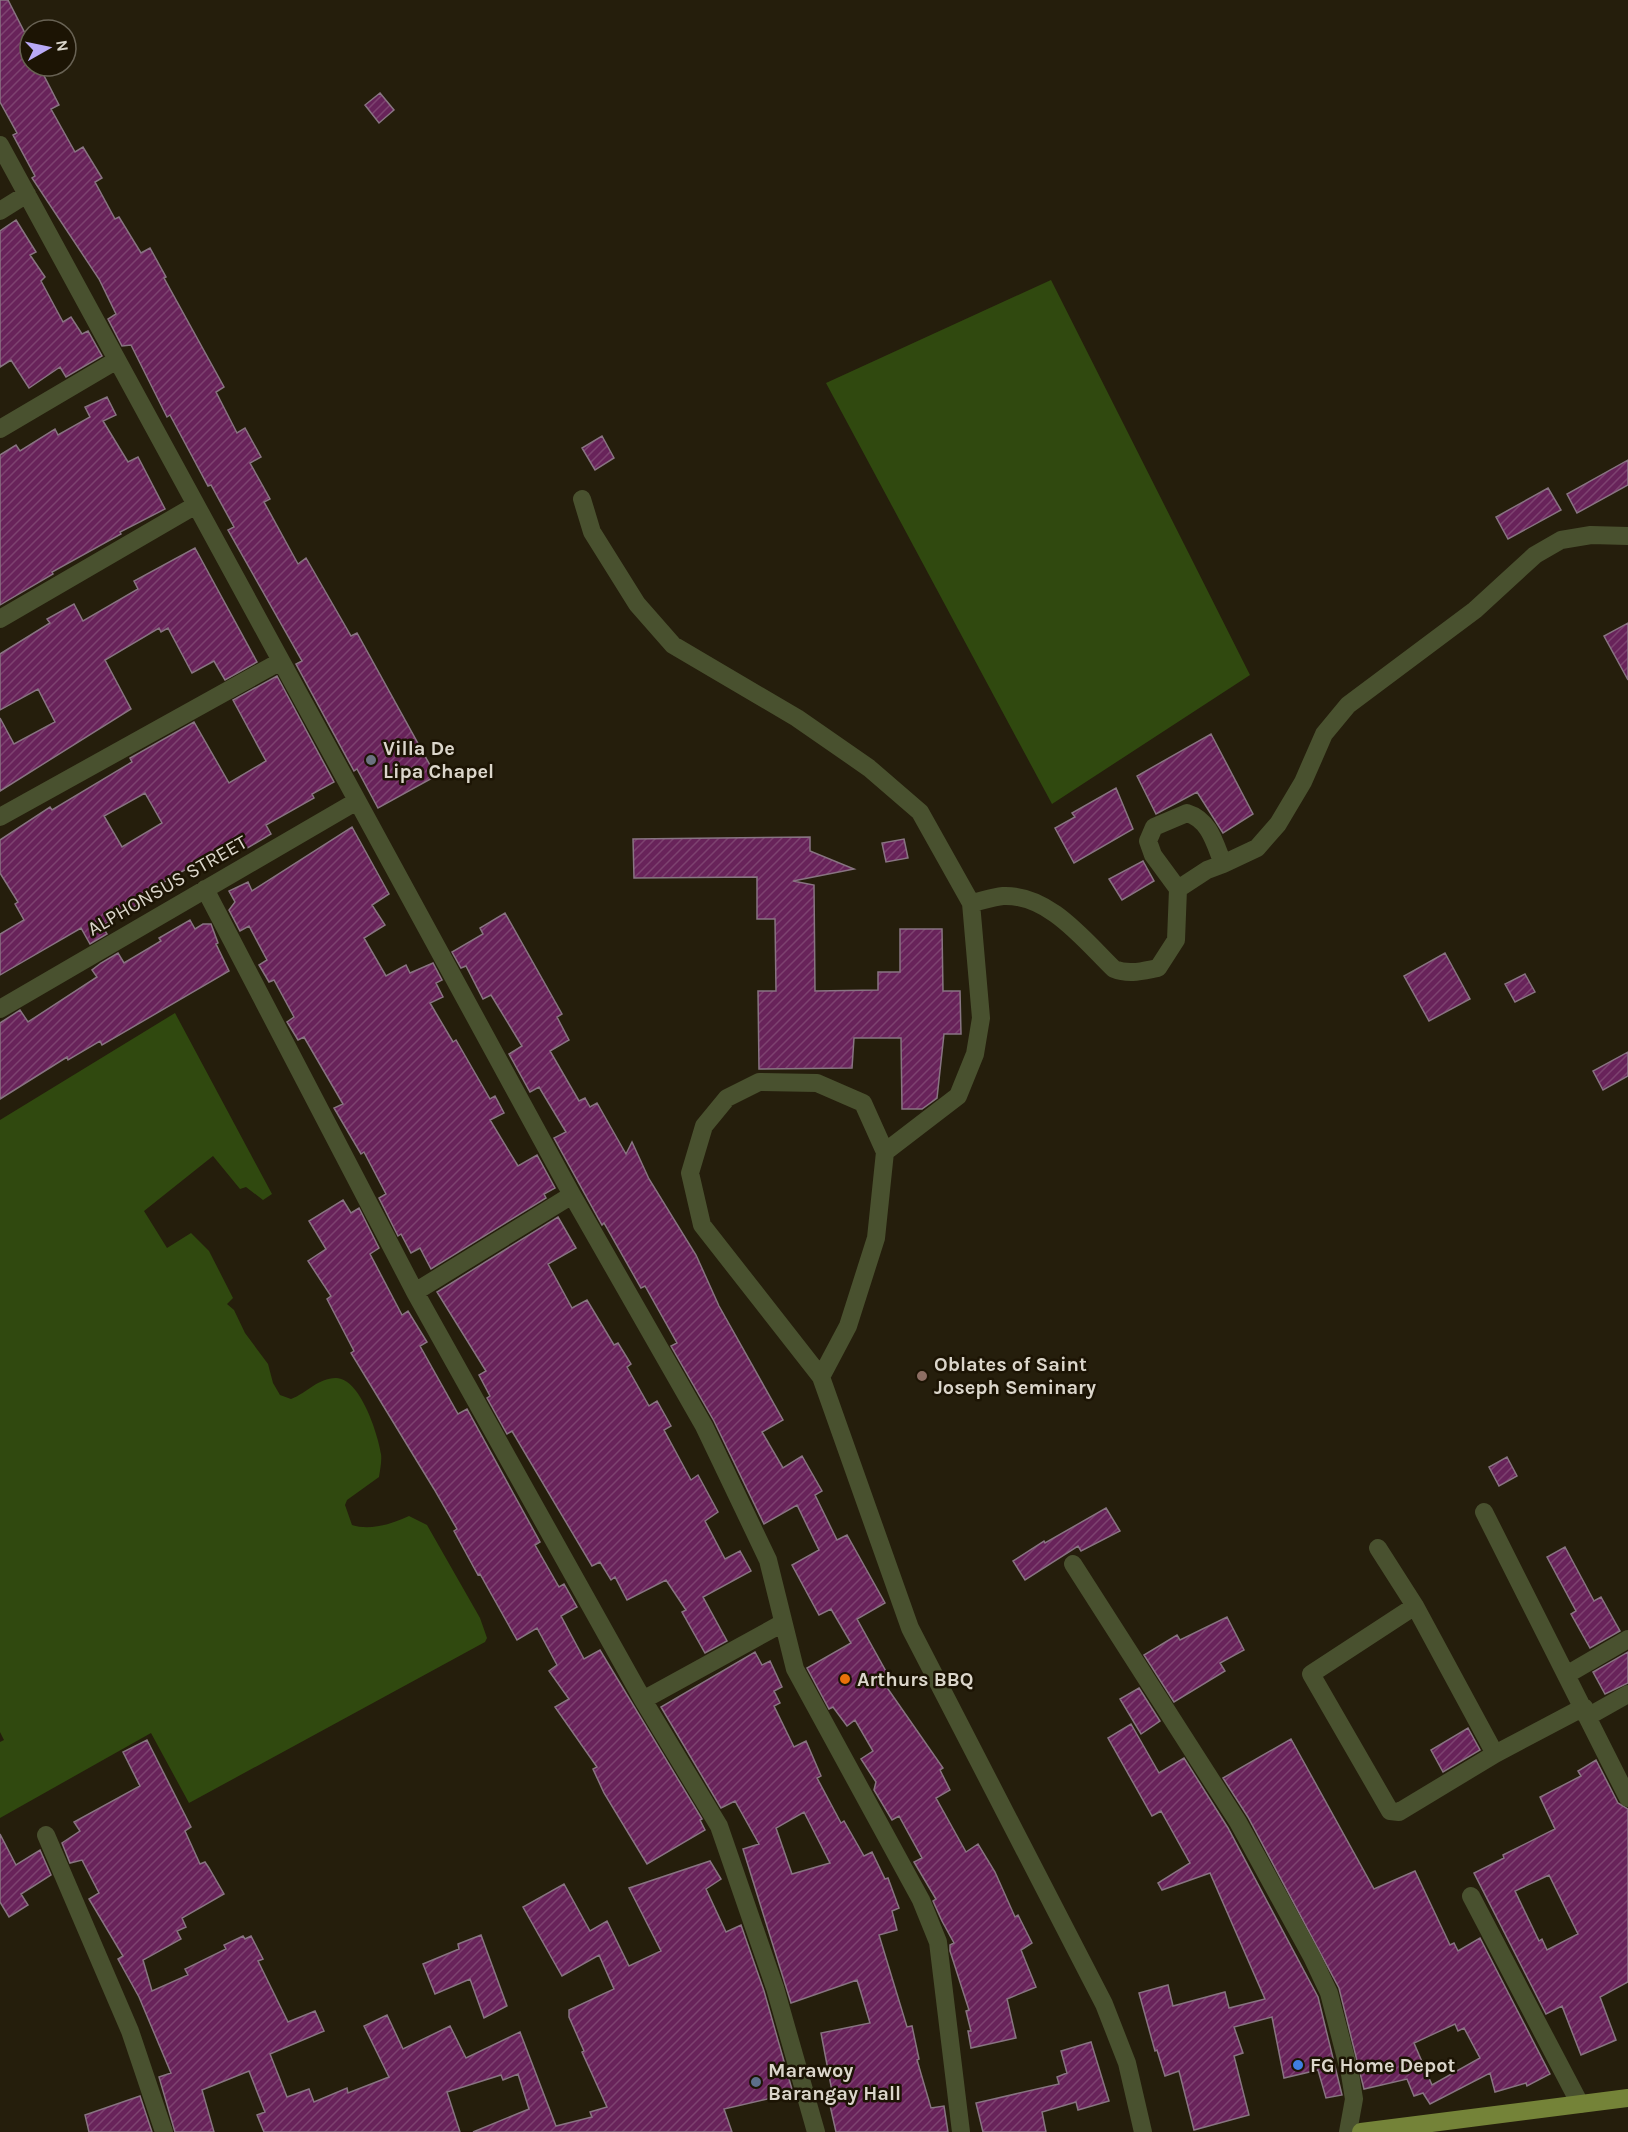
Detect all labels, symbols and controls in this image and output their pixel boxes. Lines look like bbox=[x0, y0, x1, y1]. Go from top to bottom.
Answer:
north arrow bbox=[18, 18, 78, 78]
text: N bbox=[52, 39, 73, 53]
place label: Villa De Lipa Chapel bbox=[383, 737, 494, 783]
marker: Villa De Lipa Chapel bbox=[364, 753, 378, 767]
street label: ALPHONSUS STREET bbox=[83, 830, 251, 941]
place label: Oblates of Saint Joseph Seminary bbox=[934, 1353, 1096, 1399]
marker: Oblates of Saint Joseph Seminary bbox=[915, 1369, 929, 1383]
place label: Arthurs BBQ bbox=[857, 1668, 973, 1691]
marker: Arthurs BBQ bbox=[838, 1672, 852, 1686]
place label: FG Home Depot bbox=[1310, 2054, 1455, 2077]
marker: FG Home Depot bbox=[1291, 2058, 1305, 2072]
place label: Marawoy Barangay Hall bbox=[768, 2059, 901, 2105]
marker: Marawoy Barangay Hall bbox=[749, 2075, 763, 2089]

